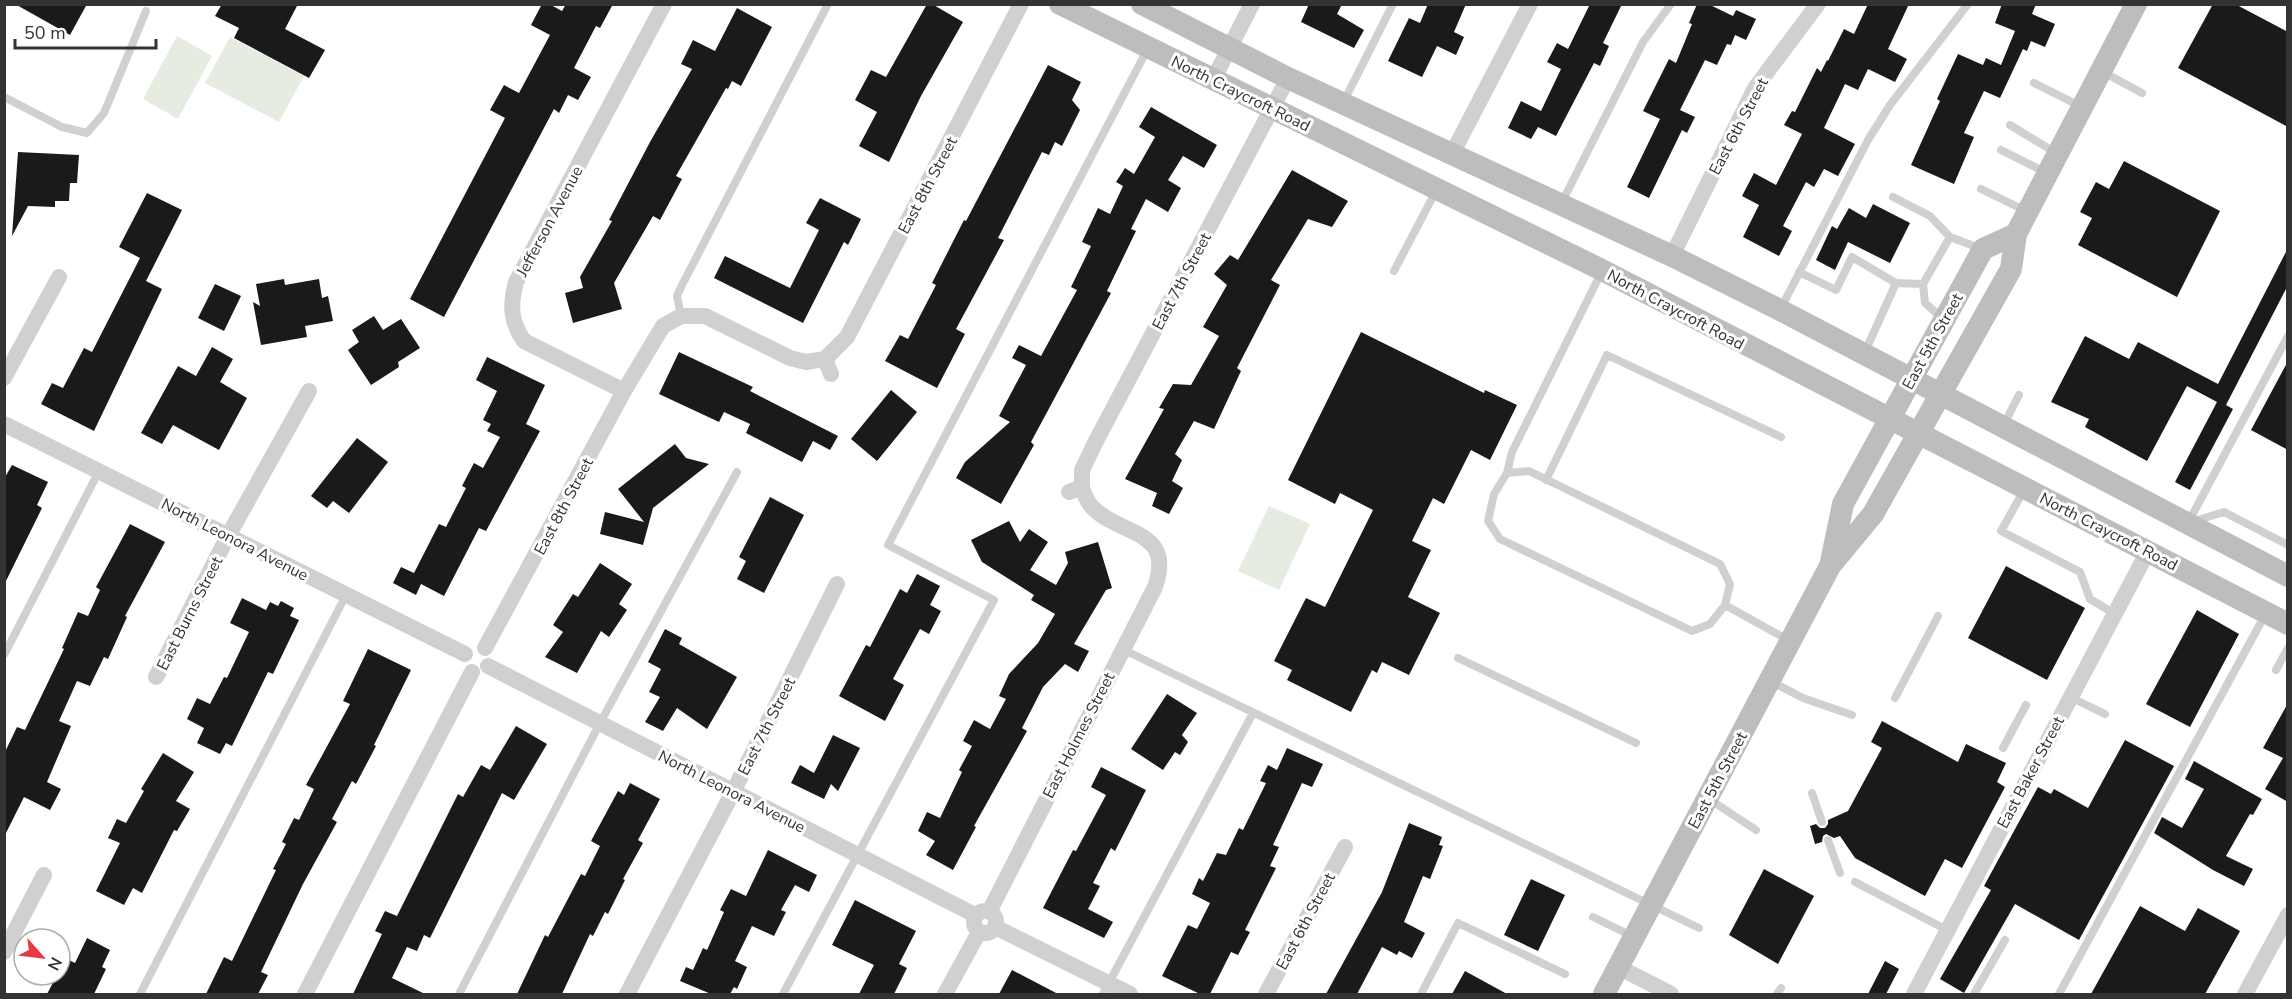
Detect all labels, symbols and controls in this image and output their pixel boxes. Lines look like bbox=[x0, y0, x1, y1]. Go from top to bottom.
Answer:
scale bar bbox=[15, 12, 156, 50]
text: 50 m bbox=[24, 21, 66, 45]
street label: North Craycroft Road bbox=[1167, 51, 1314, 137]
street label: East 6th Street bbox=[1704, 74, 1774, 179]
street label: East 8th Street bbox=[893, 133, 963, 238]
street label: Jefferson Avenue bbox=[511, 162, 588, 282]
street label: East 7th Street bbox=[1147, 229, 1217, 334]
street label: North Craycroft Road bbox=[1603, 264, 1748, 355]
street label: East 5th Street bbox=[1897, 289, 1969, 394]
street label: East 8th Street bbox=[529, 454, 599, 559]
street label: North Craycroft Road bbox=[2036, 488, 2181, 576]
street label: North Leonora Avenue bbox=[157, 493, 312, 587]
street label: East Burns Street bbox=[152, 552, 228, 674]
street label: East Holmes Street bbox=[1038, 668, 1120, 802]
street label: East 7th Street bbox=[733, 673, 801, 779]
street label: East Baker Street bbox=[1992, 712, 2070, 832]
street label: East 5th Street bbox=[1683, 728, 1753, 833]
street label: North Leonora Avenue bbox=[654, 745, 809, 839]
street label: East 6th Street bbox=[1271, 869, 1341, 974]
north arrow bbox=[12, 927, 72, 987]
text: N bbox=[42, 953, 67, 974]

